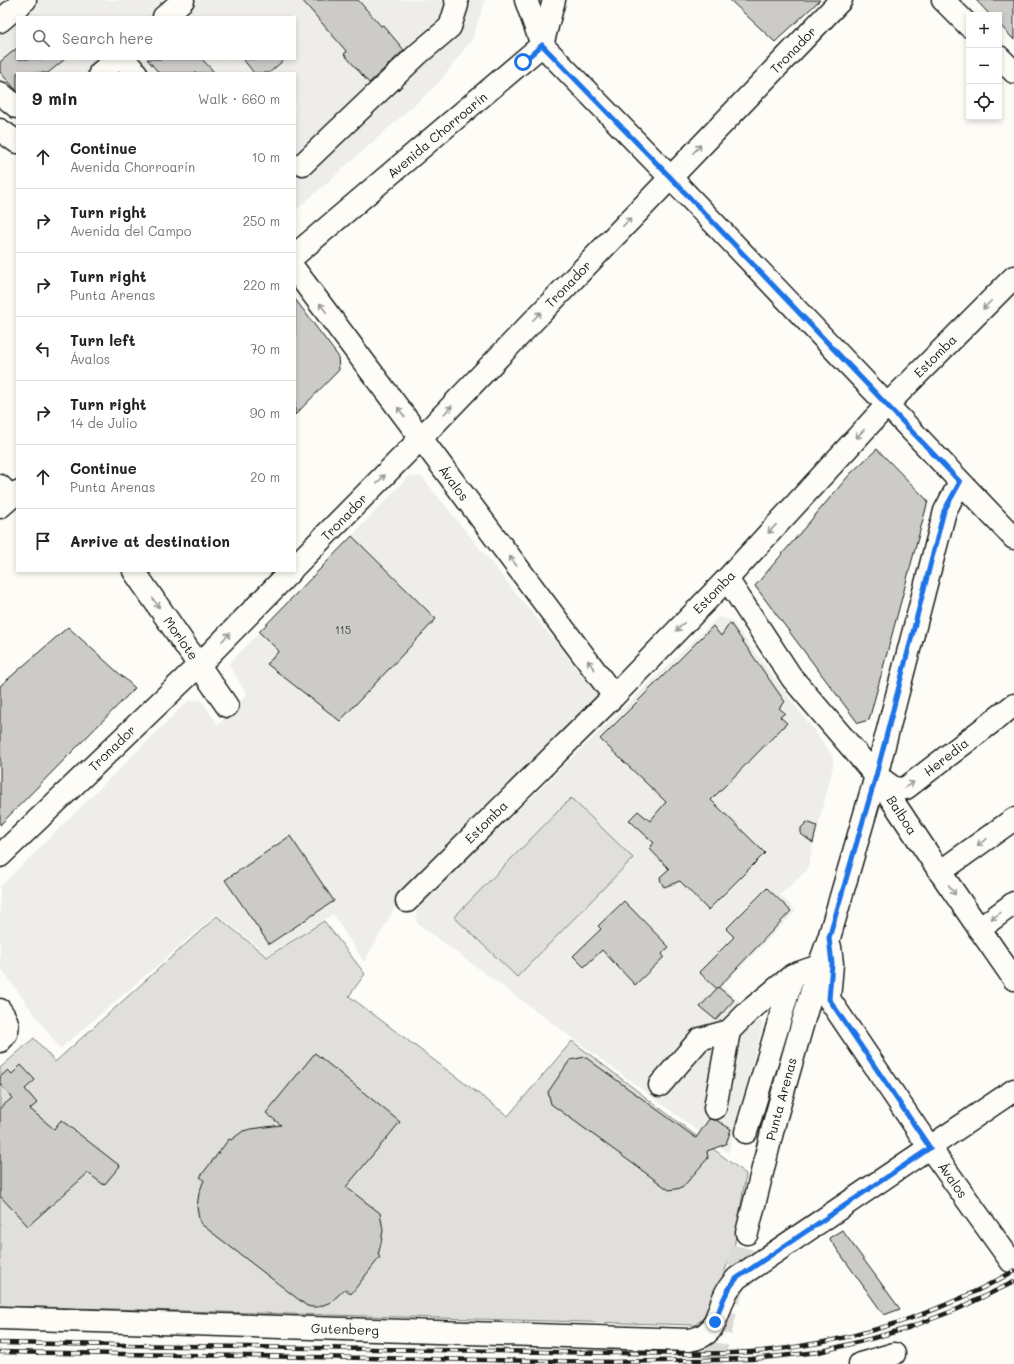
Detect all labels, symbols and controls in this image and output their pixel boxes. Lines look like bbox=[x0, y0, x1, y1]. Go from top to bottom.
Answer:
map controls bbox=[966, 12, 1002, 120]
button: + bbox=[966, 12, 1002, 48]
search box bbox=[16, 16, 296, 60]
street label: Tronador bbox=[766, 22, 819, 77]
icon: search bbox=[30, 27, 52, 49]
text: Search here bbox=[62, 28, 153, 48]
button: − bbox=[966, 48, 1002, 84]
route start bbox=[514, 53, 532, 71]
button: locate bbox=[966, 84, 1002, 120]
text: 9 min bbox=[32, 87, 77, 109]
street label: Avenida Chorroarín bbox=[383, 88, 490, 181]
text: Walk · 660 m bbox=[198, 90, 280, 107]
text: Continue bbox=[70, 138, 137, 158]
one-way arrow bbox=[692, 144, 702, 154]
icon: ahead bbox=[32, 146, 54, 168]
text: 10 m bbox=[252, 148, 280, 165]
text: Avenida Chorroarín bbox=[70, 158, 195, 175]
text: Turn right bbox=[70, 202, 147, 222]
icon: right bbox=[32, 210, 54, 232]
text: 250 m bbox=[243, 212, 280, 229]
one-way arrow bbox=[622, 217, 632, 227]
text: Avenida del Campo bbox=[70, 222, 192, 239]
street label: Tronador bbox=[541, 256, 594, 311]
text: Turn right bbox=[70, 266, 147, 286]
icon: right bbox=[32, 274, 54, 296]
text: 220 m bbox=[243, 276, 280, 293]
text: Punta Arenas bbox=[70, 286, 155, 303]
one-way arrow bbox=[982, 299, 992, 309]
one-way arrow bbox=[319, 302, 328, 313]
one-way arrow bbox=[533, 311, 542, 321]
text: Turn left bbox=[70, 330, 135, 350]
street label: Estomba bbox=[910, 331, 960, 381]
icon: left bbox=[32, 338, 54, 360]
text: 70 m bbox=[250, 340, 280, 357]
text: Ávalos bbox=[70, 350, 110, 367]
text: Turn right bbox=[70, 394, 147, 414]
icon: right bbox=[32, 402, 54, 424]
text: 90 m bbox=[250, 404, 280, 421]
one-way arrow bbox=[443, 405, 453, 415]
one-way arrow bbox=[397, 406, 405, 417]
text: 14 de Julio bbox=[70, 414, 137, 431]
one-way arrow bbox=[855, 429, 865, 439]
text: Continue bbox=[70, 458, 137, 478]
street label: Ávalos bbox=[436, 462, 473, 504]
icon: ahead bbox=[32, 466, 54, 488]
text: 20 m bbox=[250, 468, 280, 485]
one-way arrow bbox=[376, 474, 386, 484]
text: Punta Arenas bbox=[70, 478, 155, 495]
street label: Tronador bbox=[317, 489, 370, 544]
one-way arrow bbox=[767, 524, 777, 534]
icon: arrive bbox=[32, 530, 54, 552]
text: Arrive at destination bbox=[70, 531, 230, 551]
one-way arrow bbox=[508, 555, 517, 566]
street label: Estomba bbox=[689, 566, 738, 617]
one-way arrow bbox=[152, 597, 160, 608]
street label: Morlote bbox=[160, 613, 203, 663]
house number: 115 bbox=[335, 622, 351, 637]
one-way arrow bbox=[675, 622, 685, 632]
one-way arrow bbox=[221, 632, 231, 642]
one-way arrow bbox=[586, 659, 595, 670]
street label: Tronador bbox=[84, 721, 139, 774]
street label: Heredia bbox=[920, 734, 971, 779]
one-way arrow bbox=[904, 780, 915, 789]
street label: Balboa bbox=[883, 792, 921, 838]
street label: Estomba bbox=[461, 797, 511, 847]
one-way arrow bbox=[977, 838, 988, 846]
one-way arrow bbox=[948, 884, 956, 895]
one-way arrow bbox=[991, 912, 1002, 920]
street label: Punta Arenas bbox=[761, 1055, 800, 1142]
street label: Ávalos bbox=[935, 1158, 972, 1201]
route end bbox=[706, 1313, 724, 1331]
street label: Gutenberg bbox=[311, 1319, 379, 1338]

